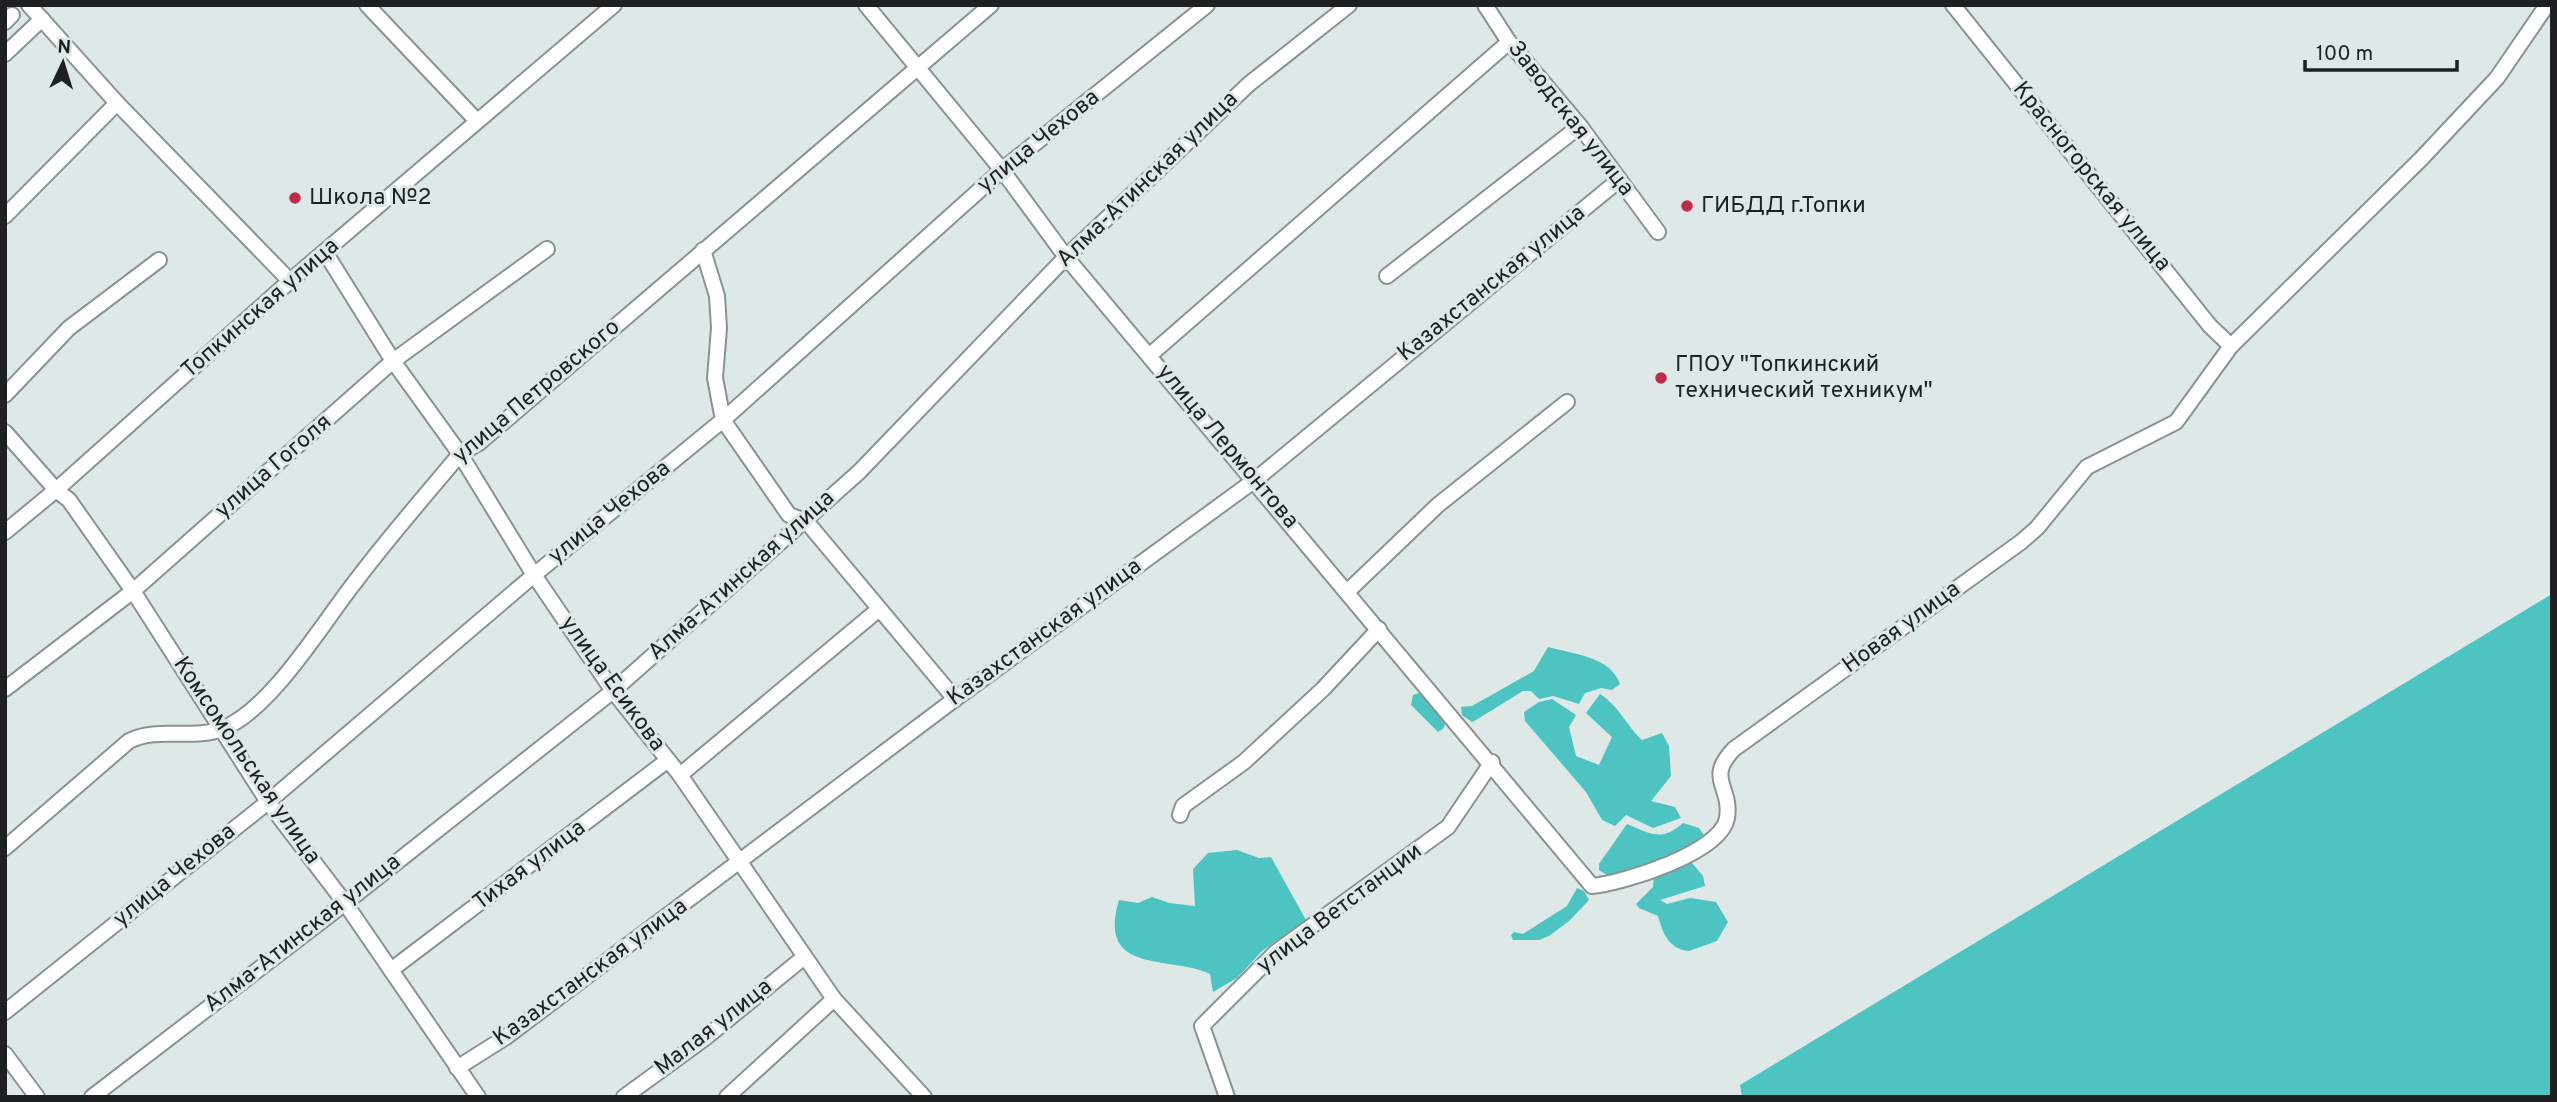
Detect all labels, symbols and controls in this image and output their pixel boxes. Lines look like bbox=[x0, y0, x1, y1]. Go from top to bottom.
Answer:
north arrow bbox=[28, 28, 98, 98]
scale bar bbox=[2305, 28, 2457, 72]
street label: Заводская улица bbox=[1500, 35, 1640, 203]
text: N bbox=[56, 36, 72, 60]
text: 100 m bbox=[2316, 41, 2373, 68]
street label: Красногорская улица bbox=[2005, 76, 2177, 278]
street label: улица Чехова bbox=[972, 84, 1106, 200]
street label: Алма-Атинская улица bbox=[1051, 86, 1245, 274]
place label: Школа №2 bbox=[309, 184, 432, 213]
marker: Школа №2 bbox=[287, 190, 303, 206]
place label: ГИБДД г.Топки bbox=[1701, 192, 1866, 221]
marker: ГИБДД г.Топки bbox=[1679, 198, 1695, 214]
street label: Казахстанская улица bbox=[1392, 199, 1592, 369]
street label: Топкинская улица bbox=[176, 233, 346, 385]
street label: улица Петровского bbox=[447, 313, 627, 471]
place label: ГПОУ "Топкинский технический техникум" bbox=[1675, 351, 1933, 406]
street label: улица Лермонтова bbox=[1150, 359, 1304, 535]
marker: ГПОУ "Топкинский технический техникум" bbox=[1653, 370, 1669, 386]
street label: улица Гоголя bbox=[210, 408, 338, 526]
street label: улица Чехова bbox=[543, 455, 677, 571]
street label: Алма-Атинская улица bbox=[643, 484, 841, 668]
street label: Казахстанская улица bbox=[942, 553, 1148, 713]
street label: Новая улица bbox=[1837, 575, 1967, 681]
street label: улица Есикова bbox=[553, 610, 671, 758]
street label: Комсомольская улица bbox=[166, 652, 326, 870]
street label: Тихая улица bbox=[468, 814, 592, 918]
street label: улица Чехова bbox=[108, 818, 242, 934]
street label: улица Ветстанции bbox=[1251, 837, 1429, 981]
street label: Алма-Атинская улица bbox=[199, 848, 407, 1020]
street label: Казахстанская улица bbox=[488, 893, 694, 1053]
street label: Малая улица bbox=[649, 973, 779, 1083]

